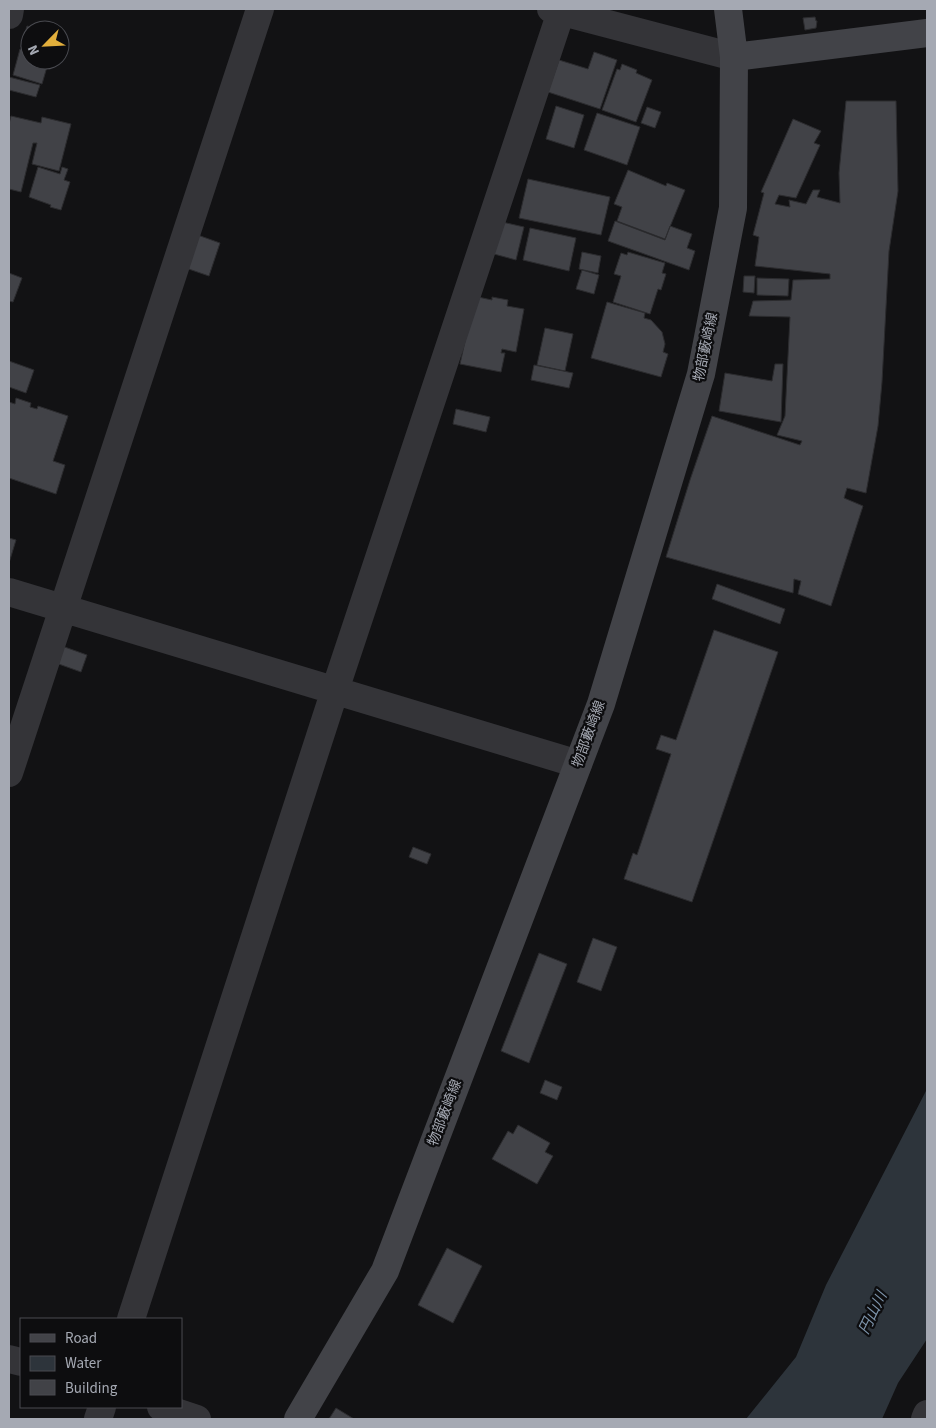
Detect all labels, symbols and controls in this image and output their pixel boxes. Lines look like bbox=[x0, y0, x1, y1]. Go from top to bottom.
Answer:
north arrow bbox=[20, 20, 70, 70]
text: N bbox=[23, 42, 45, 58]
street label: 物部藪崎線 bbox=[689, 311, 723, 383]
street label: 物部藪崎線 bbox=[568, 698, 610, 770]
street label: 物部藪崎線 bbox=[423, 1077, 467, 1149]
water label: 円山川 bbox=[854, 1286, 893, 1338]
legend bbox=[20, 1318, 182, 1408]
text: Road bbox=[65, 1328, 97, 1349]
text: Water bbox=[65, 1353, 102, 1374]
text: Building bbox=[65, 1378, 118, 1399]

